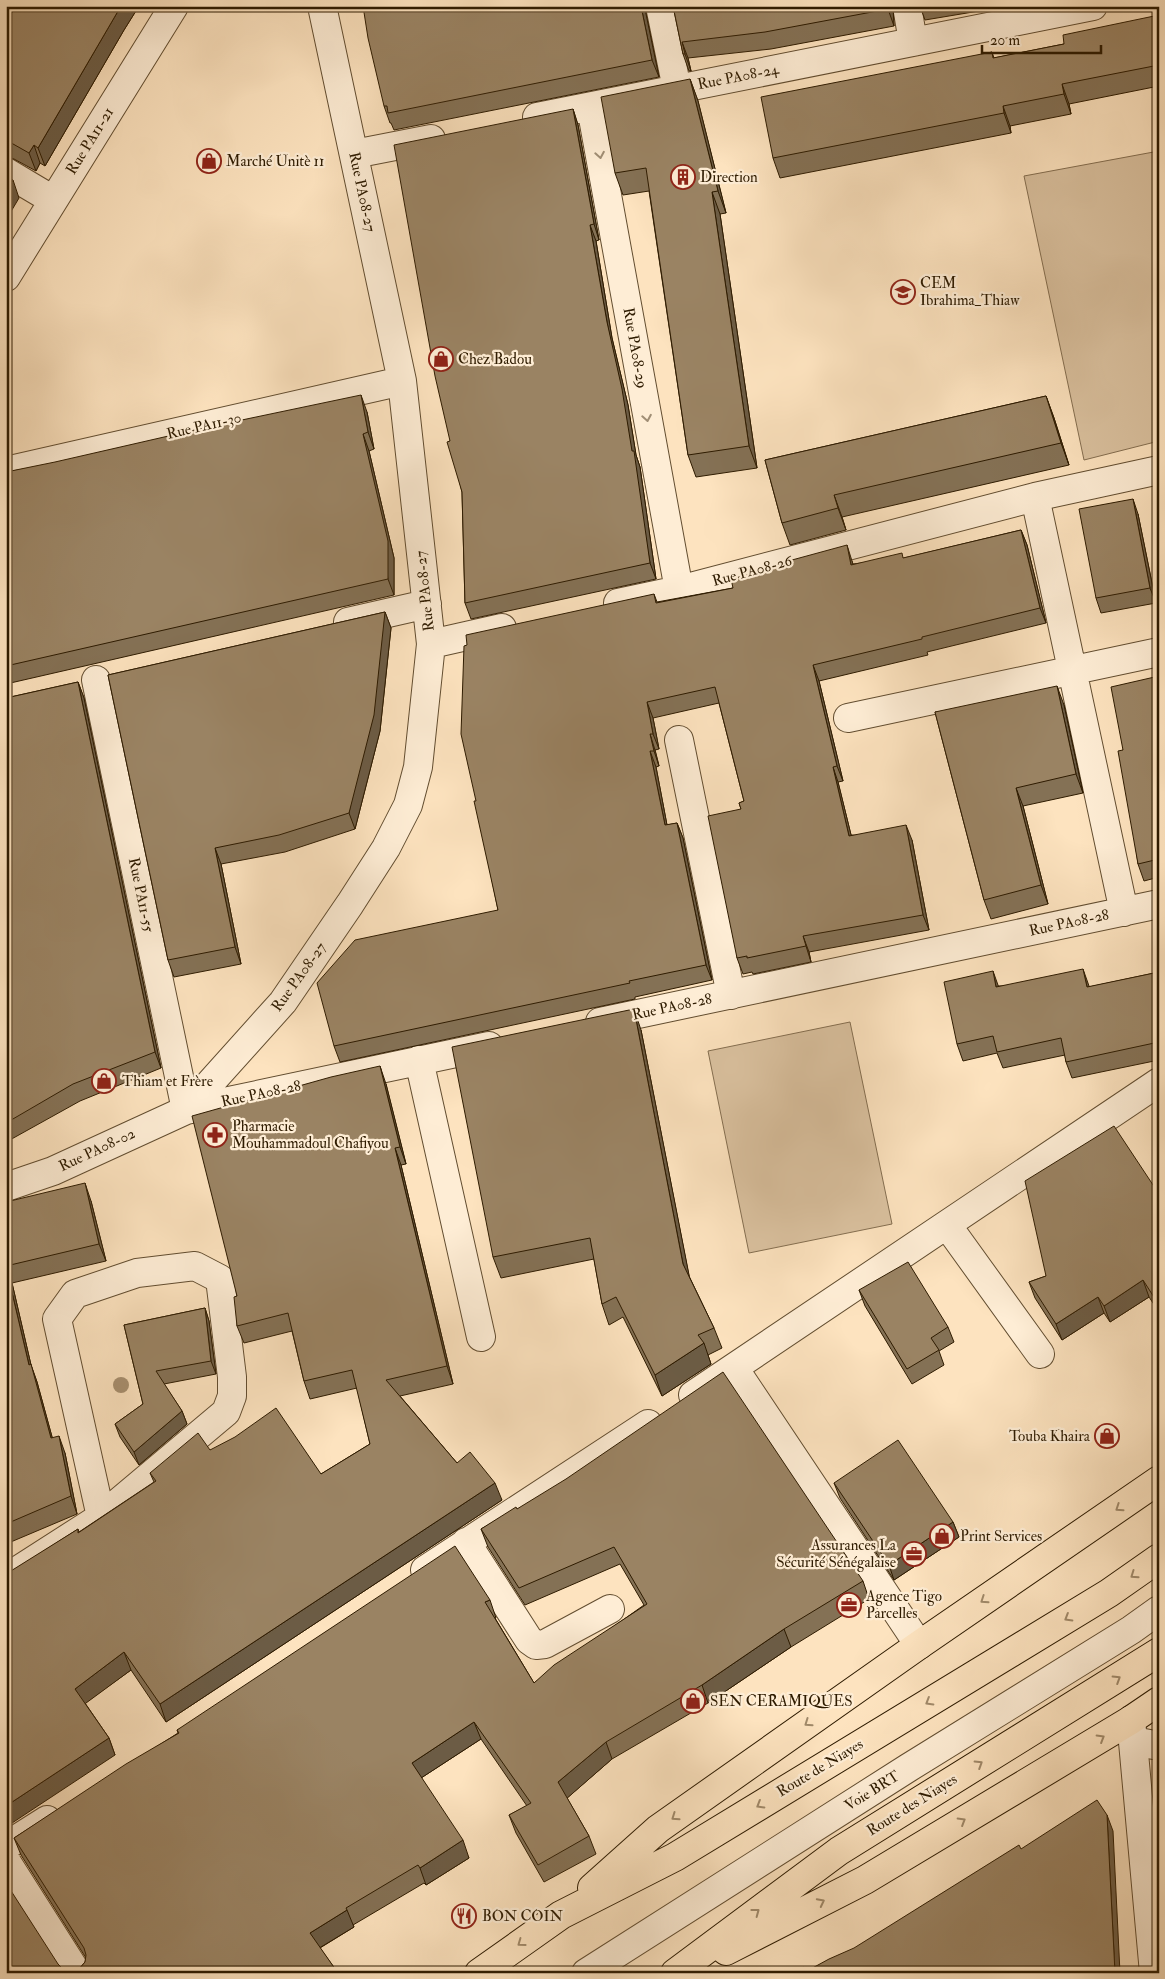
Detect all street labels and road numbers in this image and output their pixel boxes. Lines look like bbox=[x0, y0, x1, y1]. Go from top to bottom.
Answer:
street label: Rue PA08-24 bbox=[696, 60, 781, 94]
street label: Rue PA11-21 bbox=[62, 104, 118, 178]
street label: Rue PA08-27 bbox=[344, 150, 380, 234]
street label: Rue PA08-29 bbox=[619, 306, 651, 390]
street label: Rue PA11-30 bbox=[165, 408, 243, 444]
street label: Rue PA08-27 bbox=[411, 550, 439, 632]
street label: Rue PA08-26 bbox=[710, 551, 795, 591]
street label: Rue PA11-55 bbox=[124, 856, 158, 934]
street label: Rue PA08-28 bbox=[1027, 905, 1111, 941]
street label: Rue PA08-27 bbox=[267, 939, 331, 1015]
street label: Rue PA08-28 bbox=[630, 989, 714, 1025]
street label: Rue PA08-28 bbox=[219, 1076, 303, 1112]
street label: Rue PA08-02 bbox=[56, 1124, 139, 1176]
street label: Route de Niayes bbox=[773, 1735, 867, 1801]
street label: Voie BRT bbox=[841, 1767, 903, 1815]
street label: Route des Niayes bbox=[863, 1770, 961, 1840]

